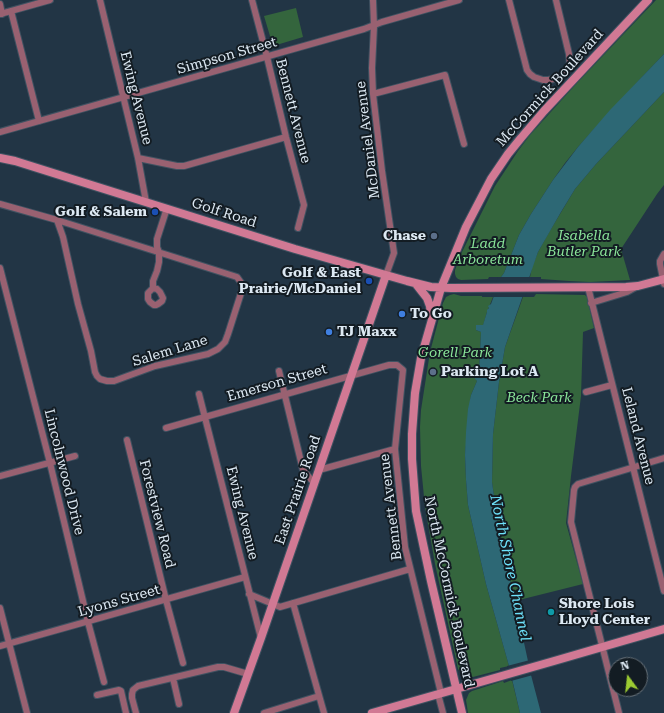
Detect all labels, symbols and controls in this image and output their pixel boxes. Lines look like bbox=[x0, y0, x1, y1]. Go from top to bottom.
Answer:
street label: McCormick Boulevard bbox=[493, 26, 607, 150]
street label: Simpson Street bbox=[175, 34, 279, 78]
street label: Ewing Avenue bbox=[116, 50, 156, 146]
street label: Bennett Avenue bbox=[272, 57, 314, 165]
street label: McDaniel Avenue bbox=[352, 80, 384, 200]
street label: Golf Road bbox=[189, 195, 259, 231]
place label: Golf & Salem bbox=[55, 204, 147, 220]
marker: Golf & Salem bbox=[150, 207, 160, 217]
place label: Chase bbox=[383, 228, 426, 244]
park label: Isabella Butler Park bbox=[547, 228, 621, 260]
marker: Chase bbox=[429, 231, 439, 241]
park label: Ladd Arboretum bbox=[453, 236, 523, 268]
place label: Golf & East Prairie/McDaniel bbox=[239, 265, 361, 298]
marker: Golf & East Prairie/McDaniel bbox=[364, 276, 374, 286]
place label: To Go bbox=[410, 306, 452, 322]
marker: To Go bbox=[397, 309, 407, 319]
place label: TJ Maxx bbox=[337, 324, 397, 340]
marker: TJ Maxx bbox=[324, 327, 334, 337]
street label: Salem Lane bbox=[130, 332, 210, 370]
park label: Gorell Park bbox=[418, 345, 492, 361]
street label: Emerson Street bbox=[225, 361, 329, 405]
place label: Parking Lot A bbox=[441, 364, 538, 380]
marker: Parking Lot A bbox=[428, 367, 438, 377]
street label: Leland Avenue bbox=[618, 385, 658, 487]
park label: Beck Park bbox=[506, 390, 572, 406]
street label: Lincolnwood Drive bbox=[40, 407, 88, 537]
street label: East Prairie Road bbox=[271, 433, 325, 547]
street label: Bennett Avenue bbox=[376, 453, 406, 561]
street label: Forestview Road bbox=[135, 458, 179, 570]
street label: Ewing Avenue bbox=[222, 465, 262, 561]
water label: North Shore Channel bbox=[486, 493, 534, 643]
street label: North McCormick Boulevard bbox=[420, 495, 478, 689]
street label: Lyons Street bbox=[76, 581, 162, 621]
place label: Shore Lois Lloyd Center bbox=[559, 596, 650, 628]
marker: Shore Lois Lloyd Center bbox=[546, 607, 556, 617]
north arrow bbox=[608, 657, 648, 697]
text: N bbox=[619, 659, 631, 673]

